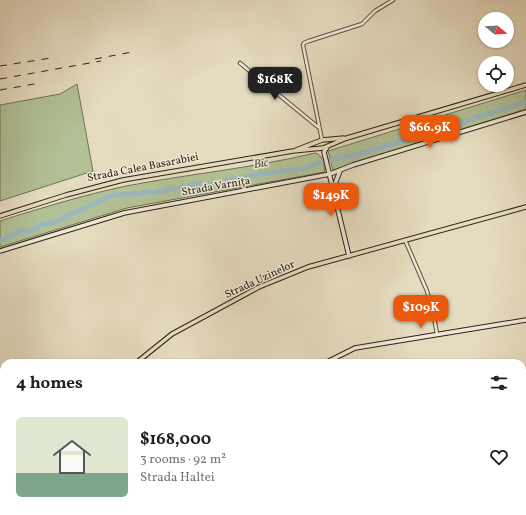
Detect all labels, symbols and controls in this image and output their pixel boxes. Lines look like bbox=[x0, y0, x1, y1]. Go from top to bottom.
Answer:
north arrow bbox=[478, 12, 514, 48]
map controls bbox=[478, 12, 514, 92]
button: locate bbox=[478, 56, 514, 92]
pin: $168K bbox=[247, 67, 303, 101]
text: $168K bbox=[257, 71, 293, 89]
pin: $66.9K bbox=[397, 115, 463, 149]
text: $66.9K bbox=[409, 119, 451, 137]
street label: Strada Calea Basarabiei bbox=[86, 150, 200, 186]
water label: Bîc bbox=[253, 155, 270, 173]
street label: Strada Varnița bbox=[181, 173, 252, 200]
pin: $149K bbox=[303, 183, 359, 217]
text: $149K bbox=[313, 187, 349, 205]
street label: Strada Uzinelor bbox=[223, 257, 298, 303]
pin: $109K bbox=[393, 295, 449, 329]
text: $109K bbox=[402, 299, 440, 317]
text: 4 homes bbox=[16, 372, 83, 395]
icon: filters bbox=[488, 372, 510, 394]
text: $168,000 bbox=[140, 428, 211, 451]
icon: home bbox=[48, 433, 96, 481]
icon: heart bbox=[488, 446, 510, 468]
text: 3 rooms · 92 m² bbox=[140, 451, 226, 469]
text: Strada Haltei bbox=[140, 469, 215, 487]

